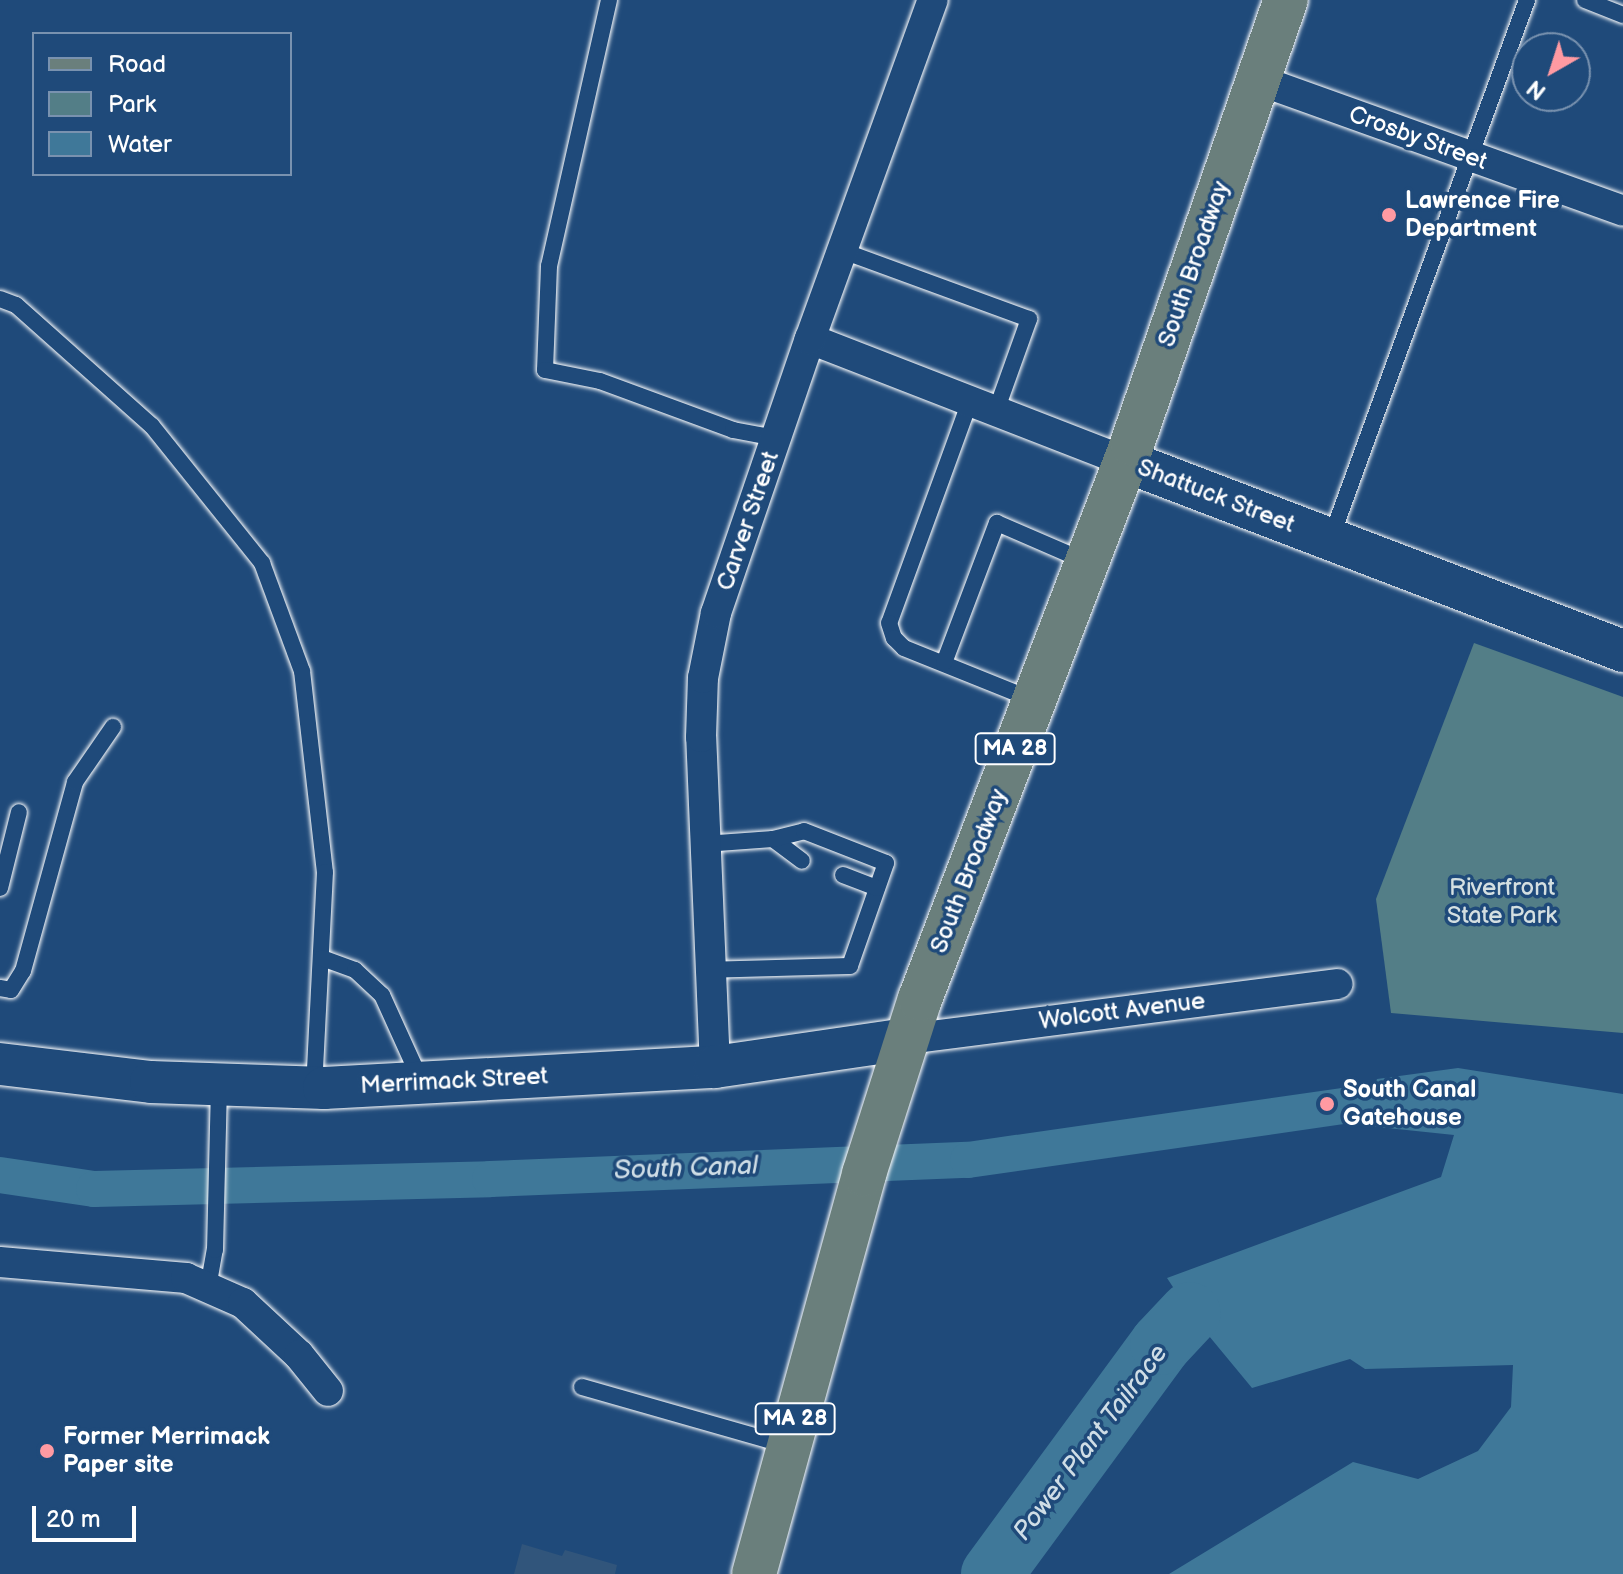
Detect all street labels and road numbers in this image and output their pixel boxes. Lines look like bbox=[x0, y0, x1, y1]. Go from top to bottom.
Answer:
street label: Crosby Street bbox=[1344, 99, 1492, 177]
street label: South Broadway bbox=[1152, 177, 1236, 351]
street label: Carver Street bbox=[711, 447, 785, 595]
street label: Shattuck Street bbox=[1133, 453, 1299, 539]
road number: MA 28 bbox=[973, 731, 1057, 767]
street label: South Broadway bbox=[924, 785, 1014, 957]
street label: Wolcott Avenue bbox=[1037, 987, 1207, 1035]
street label: Merrimack Street bbox=[359, 1062, 549, 1100]
road number: MA 28 bbox=[753, 1401, 837, 1437]

